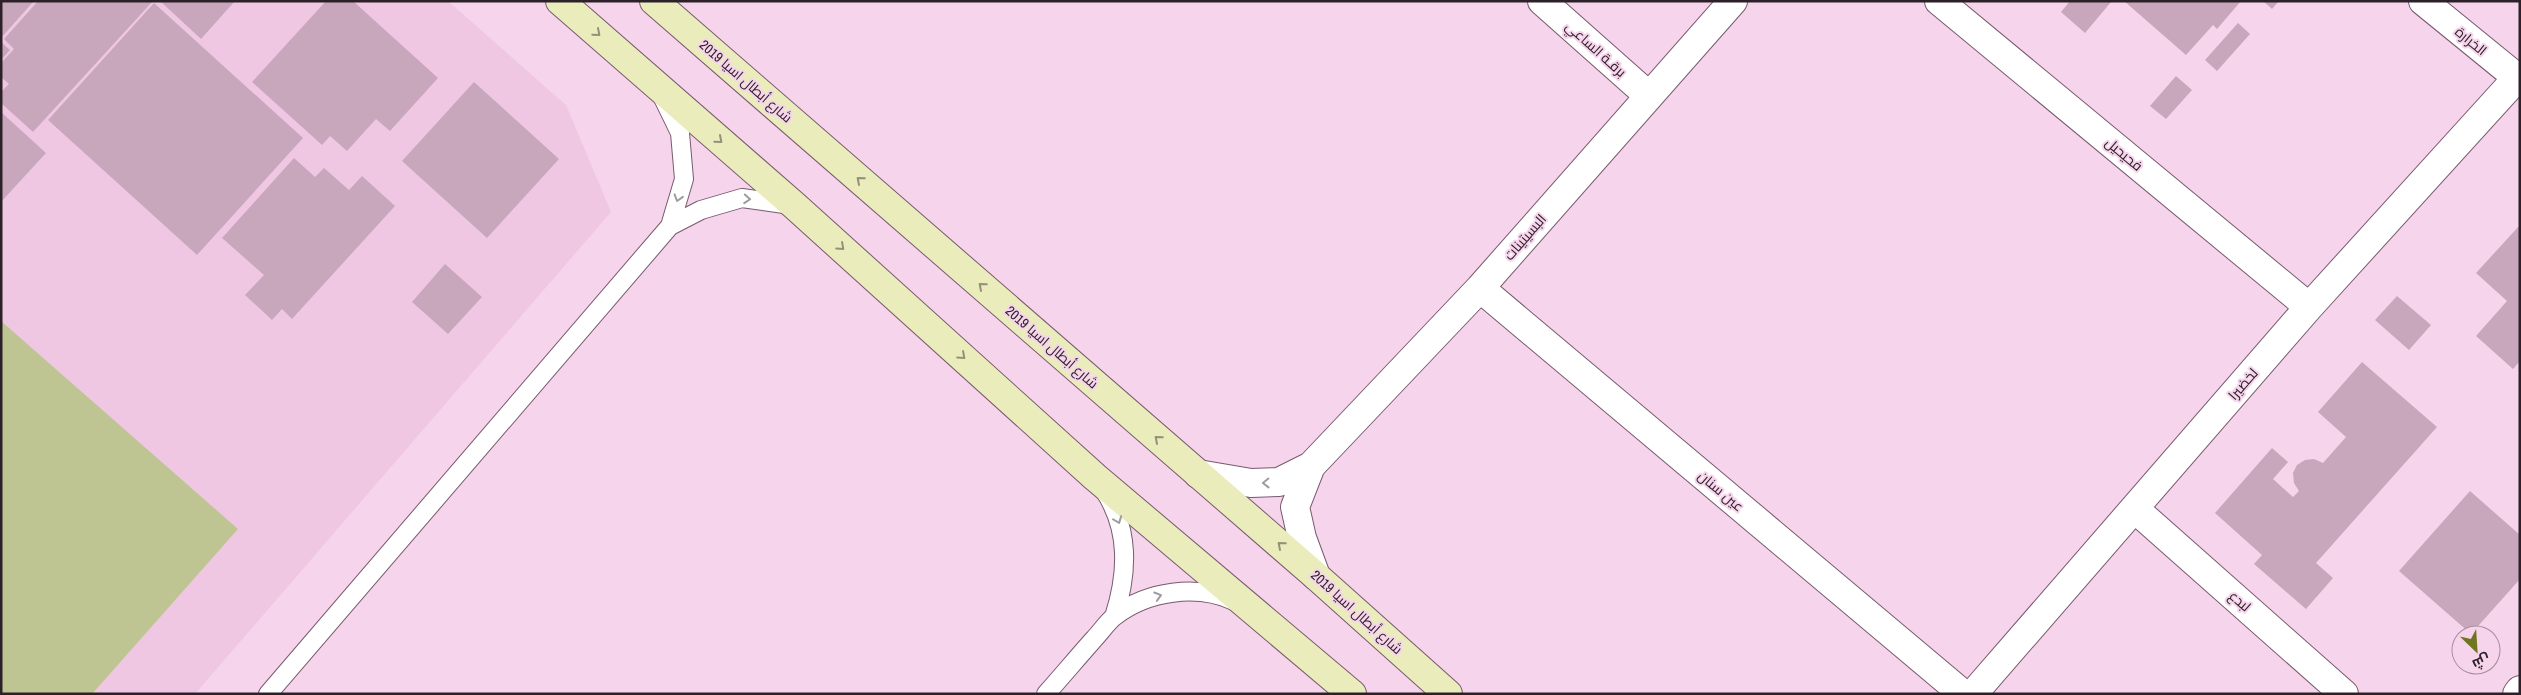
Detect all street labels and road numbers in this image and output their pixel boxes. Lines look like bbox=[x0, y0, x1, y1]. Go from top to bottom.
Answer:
street label: برقـة الساعي bbox=[1560, 17, 1630, 83]
street label: الخرارة bbox=[2451, 23, 2491, 59]
street label: شارع أبطال اسيا 2019 bbox=[696, 36, 796, 126]
street label: فحيحيل bbox=[2102, 133, 2146, 175]
street label: البسيتينات bbox=[1500, 210, 1550, 264]
street label: شارع أبطال اسيا 2019 bbox=[1002, 302, 1102, 392]
street label: لخضيرا bbox=[2224, 364, 2262, 404]
street label: عين سنان bbox=[1694, 467, 1748, 515]
street label: شارع أبطال اسيا 2019 bbox=[1307, 566, 1407, 658]
street label: لبدع bbox=[2225, 587, 2255, 615]

